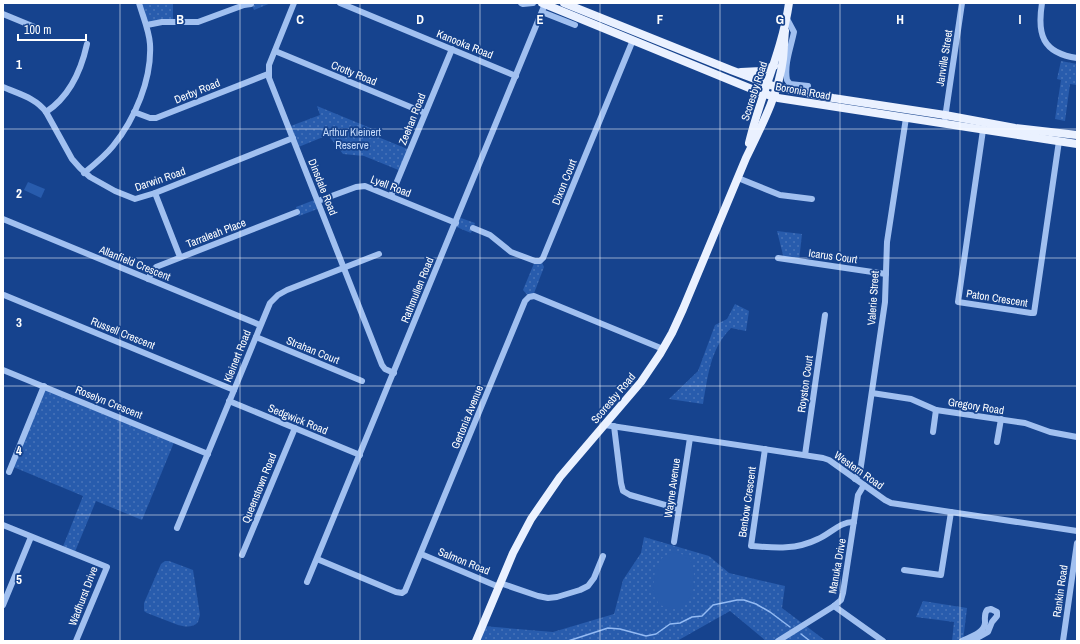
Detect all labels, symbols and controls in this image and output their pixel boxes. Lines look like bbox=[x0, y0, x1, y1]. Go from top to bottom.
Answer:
text: B bbox=[176, 11, 184, 28]
text: C bbox=[296, 11, 304, 28]
text: D bbox=[416, 11, 424, 28]
text: E bbox=[536, 11, 544, 28]
text: F bbox=[657, 11, 664, 28]
text: G bbox=[776, 11, 784, 28]
text: H bbox=[896, 11, 904, 28]
text: I bbox=[1019, 11, 1022, 28]
scale bar bbox=[18, 16, 86, 42]
text: 100 m bbox=[24, 22, 51, 38]
street label: Kanooka Road bbox=[435, 26, 495, 62]
street label: Janville Street bbox=[933, 28, 955, 87]
text: 1 bbox=[16, 56, 22, 73]
street label: Crotty Road bbox=[329, 57, 379, 89]
street label: Scoresby Road bbox=[738, 60, 770, 122]
street label: Derby Road bbox=[172, 75, 222, 107]
street label: Boronia Road bbox=[774, 79, 832, 103]
street label: Zeehan Road bbox=[395, 91, 429, 147]
park label: Arthur Kleinert Reserve bbox=[322, 125, 382, 152]
street label: Dinsdale Road bbox=[305, 157, 341, 217]
street label: Dixon Court bbox=[548, 157, 580, 207]
street label: Darwin Road bbox=[133, 164, 187, 194]
street label: Lyell Road bbox=[369, 172, 413, 200]
text: 2 bbox=[16, 185, 22, 202]
street label: Tarraleah Place bbox=[184, 215, 248, 251]
street label: Allanfield Crescent bbox=[96, 242, 173, 284]
street label: Icarus Court bbox=[808, 246, 859, 266]
street label: Rathmullen Road bbox=[397, 255, 437, 325]
street label: Valerie Street bbox=[864, 270, 882, 326]
street label: Paton Crescent bbox=[965, 286, 1029, 310]
text: 3 bbox=[16, 314, 22, 331]
street label: Russell Crescent bbox=[89, 314, 158, 352]
street label: Kleinert Road bbox=[220, 328, 254, 384]
street label: Strahan Court bbox=[284, 333, 342, 367]
street label: Royston Court bbox=[794, 354, 816, 414]
street label: Scoresby Road bbox=[588, 370, 638, 426]
street label: Roselyn Crescent bbox=[73, 382, 145, 422]
street label: Gertonia Avenue bbox=[448, 383, 486, 451]
street label: Gregory Road bbox=[947, 395, 1005, 417]
street label: Sedgwick Road bbox=[266, 401, 330, 437]
text: 4 bbox=[16, 442, 22, 459]
street label: Western Road bbox=[831, 448, 887, 492]
street label: Queenstown Road bbox=[239, 451, 279, 525]
street label: Wayne Avenue bbox=[661, 457, 683, 519]
street label: Benbow Crescent bbox=[735, 465, 759, 538]
street label: Manuka Drive bbox=[825, 537, 849, 595]
street label: Salmon Road bbox=[436, 544, 492, 578]
street label: Wadhurst Drive bbox=[65, 564, 101, 628]
street label: Rankin Road bbox=[1049, 564, 1071, 618]
text: 5 bbox=[16, 571, 22, 588]

